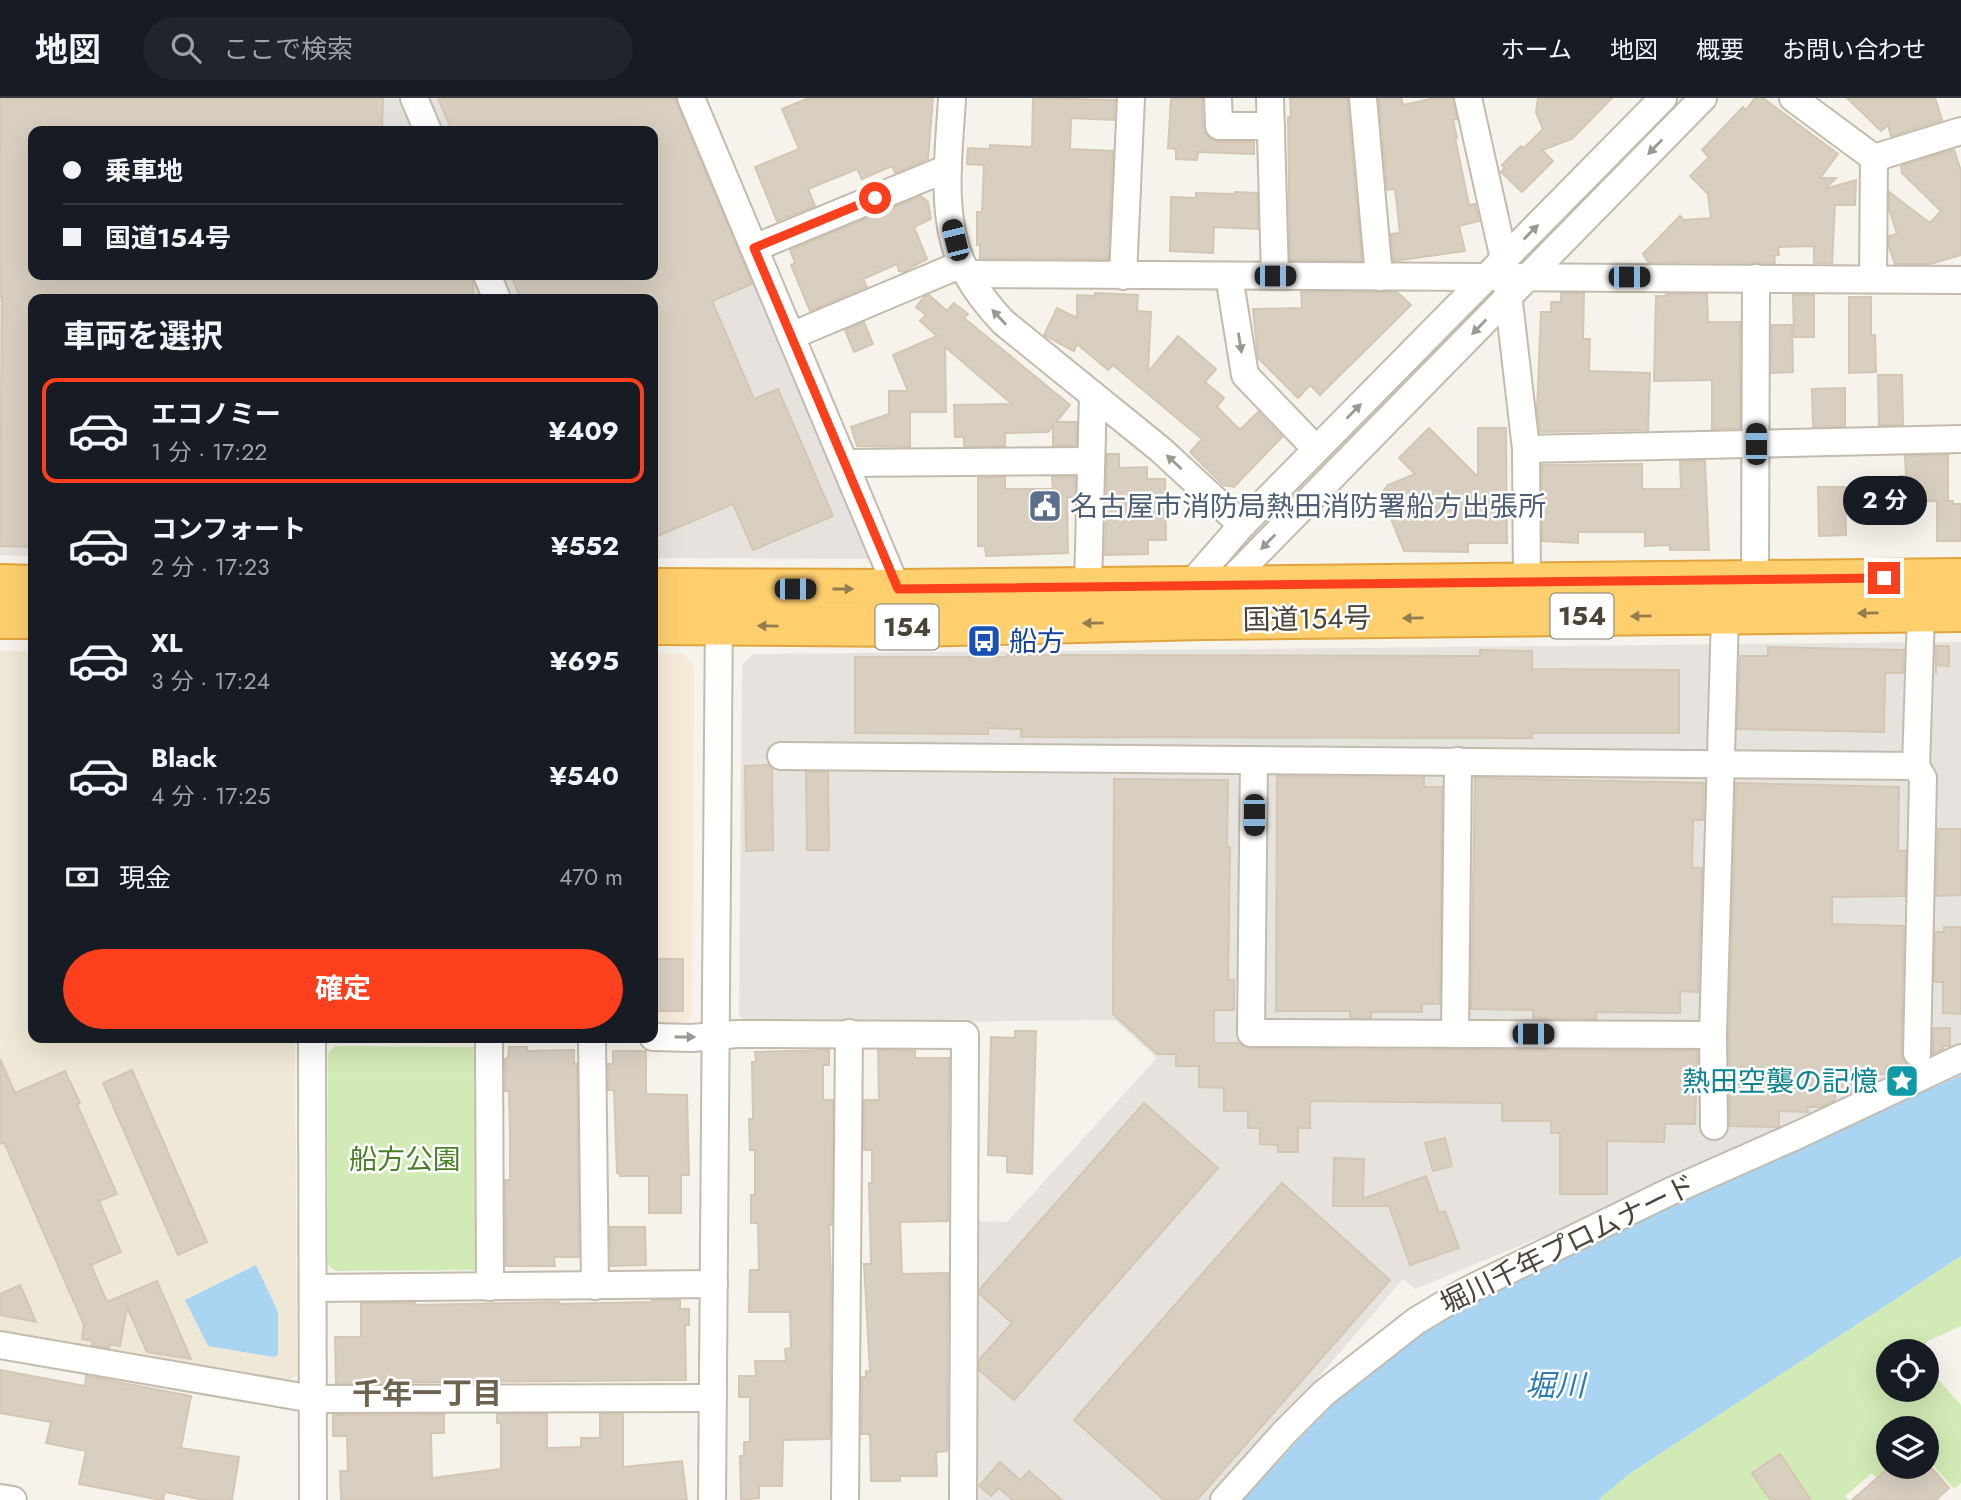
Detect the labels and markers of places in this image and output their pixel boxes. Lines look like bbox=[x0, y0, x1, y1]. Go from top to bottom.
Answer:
place label: 名古屋市消防局熱田消防署船方出張所 bbox=[1070, 486, 1546, 527]
public building icon: 名古屋市消防局熱田消防署船方出張所 bbox=[1026, 487, 1064, 525]
place label: 船方 bbox=[1009, 621, 1065, 662]
bus stop icon: 船方 bbox=[965, 622, 1003, 660]
place label: 熱田空襲の記憶 bbox=[1682, 1061, 1878, 1102]
place icon: 熱田空襲の記憶 bbox=[1883, 1062, 1921, 1100]

